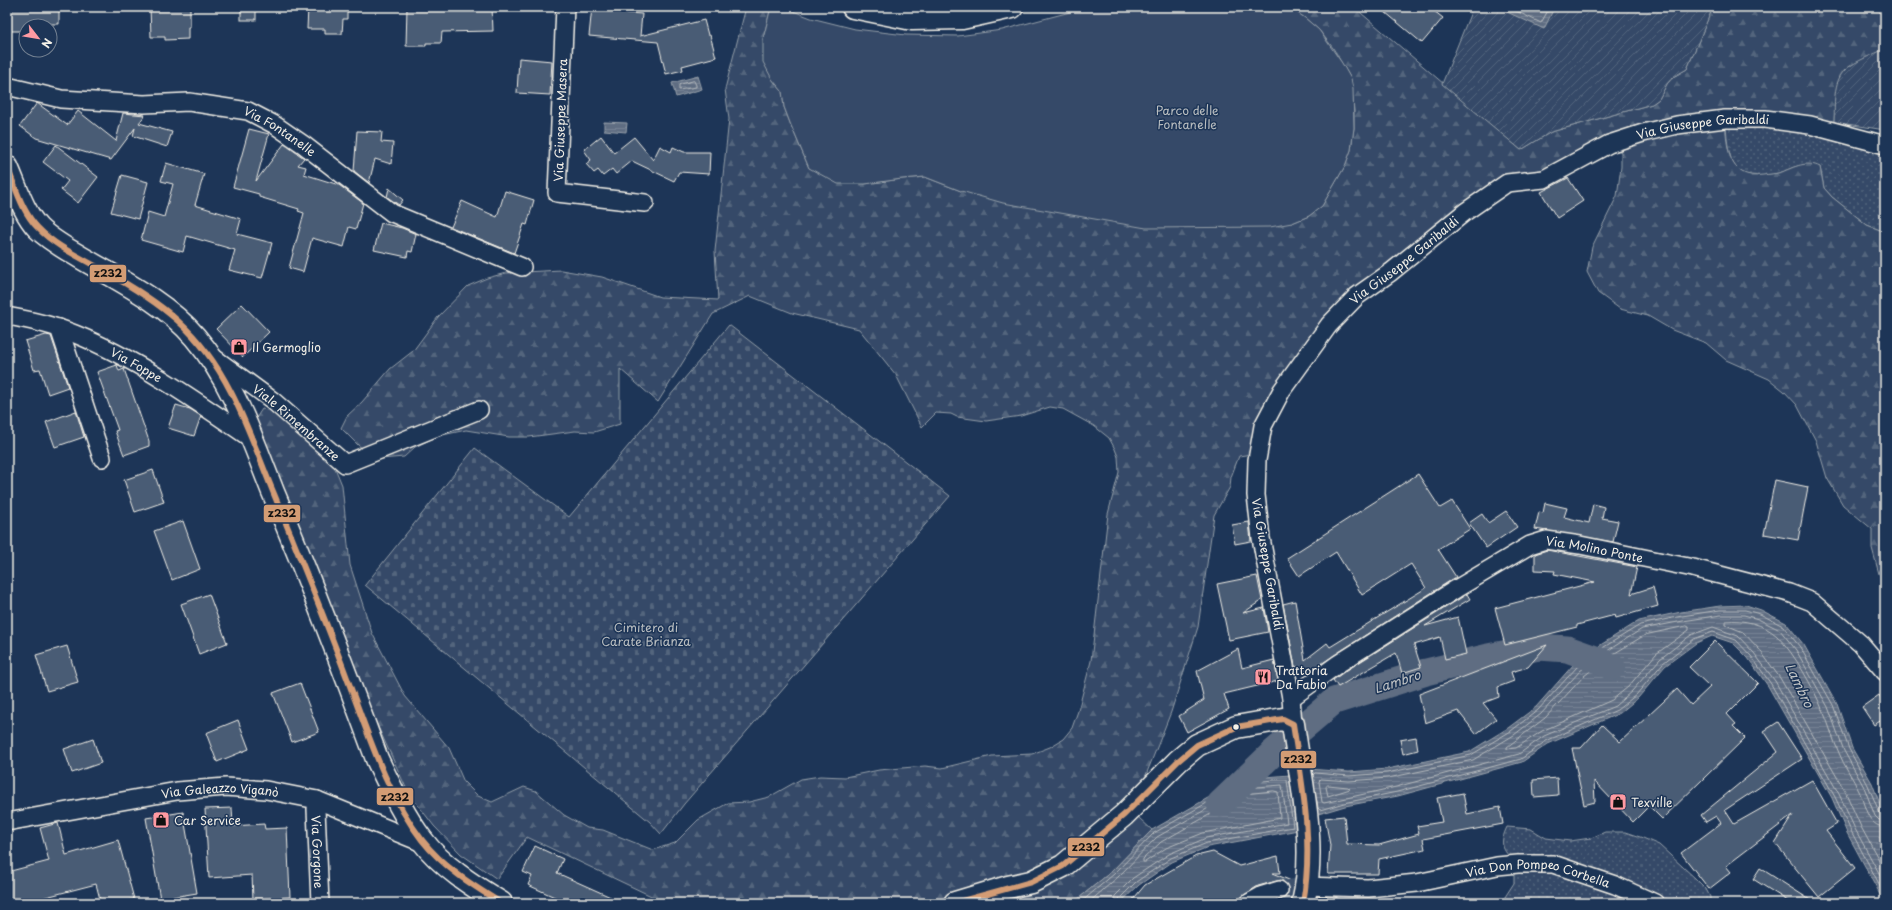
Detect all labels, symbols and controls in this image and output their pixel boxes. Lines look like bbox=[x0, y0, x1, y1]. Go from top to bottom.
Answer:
north arrow bbox=[18, 18, 58, 58]
text: N bbox=[37, 35, 57, 52]
street label: Via Giuseppe Masera bbox=[549, 58, 571, 182]
street label: Via Fontanelle bbox=[241, 101, 320, 160]
park label: Parco delle Fontanelle bbox=[1155, 101, 1219, 133]
street label: Via Giuseppe Garibaldi bbox=[1634, 110, 1770, 144]
street label: Via Giuseppe Garibaldi bbox=[1345, 212, 1462, 308]
line badge: z232 bbox=[89, 264, 127, 283]
text: z232 bbox=[94, 264, 123, 281]
shop icon: Il Germoglio bbox=[229, 337, 249, 357]
place label: Il Germoglio bbox=[252, 338, 321, 356]
street label: Via Foppe bbox=[107, 343, 166, 386]
street label: Viale Rimembranze bbox=[249, 380, 345, 465]
street label: Via Giuseppe Garibaldi bbox=[1248, 497, 1288, 631]
line badge: z232 bbox=[263, 504, 301, 523]
text: z232 bbox=[268, 504, 297, 521]
street label: Via Molino Ponte bbox=[1545, 531, 1645, 567]
park label: Cimitero di Carate Brianza bbox=[601, 618, 691, 650]
water label: Lambro bbox=[1781, 659, 1819, 711]
place label: Trattoria Da Fabio bbox=[1276, 661, 1328, 693]
water label: Lambro bbox=[1371, 664, 1423, 697]
restaurant icon: Trattoria Da Fabio bbox=[1253, 667, 1273, 687]
unlabelled marker bbox=[1231, 722, 1241, 732]
line badge: z232 bbox=[1280, 750, 1317, 769]
text: z232 bbox=[1284, 750, 1313, 767]
street label: Via Galeazzo Viganò bbox=[160, 778, 281, 803]
line badge: z232 bbox=[376, 787, 414, 806]
text: z232 bbox=[381, 788, 410, 805]
shop icon: Texville bbox=[1608, 792, 1628, 812]
place label: Texville bbox=[1631, 793, 1673, 811]
shop icon: Car Service bbox=[151, 810, 171, 830]
place label: Car Service bbox=[174, 811, 241, 829]
street label: Via Gorgone bbox=[307, 815, 328, 889]
line badge: z232 bbox=[1067, 837, 1105, 857]
text: z232 bbox=[1072, 838, 1101, 855]
street label: Via Don Pompeo Corbella bbox=[1464, 855, 1613, 892]

